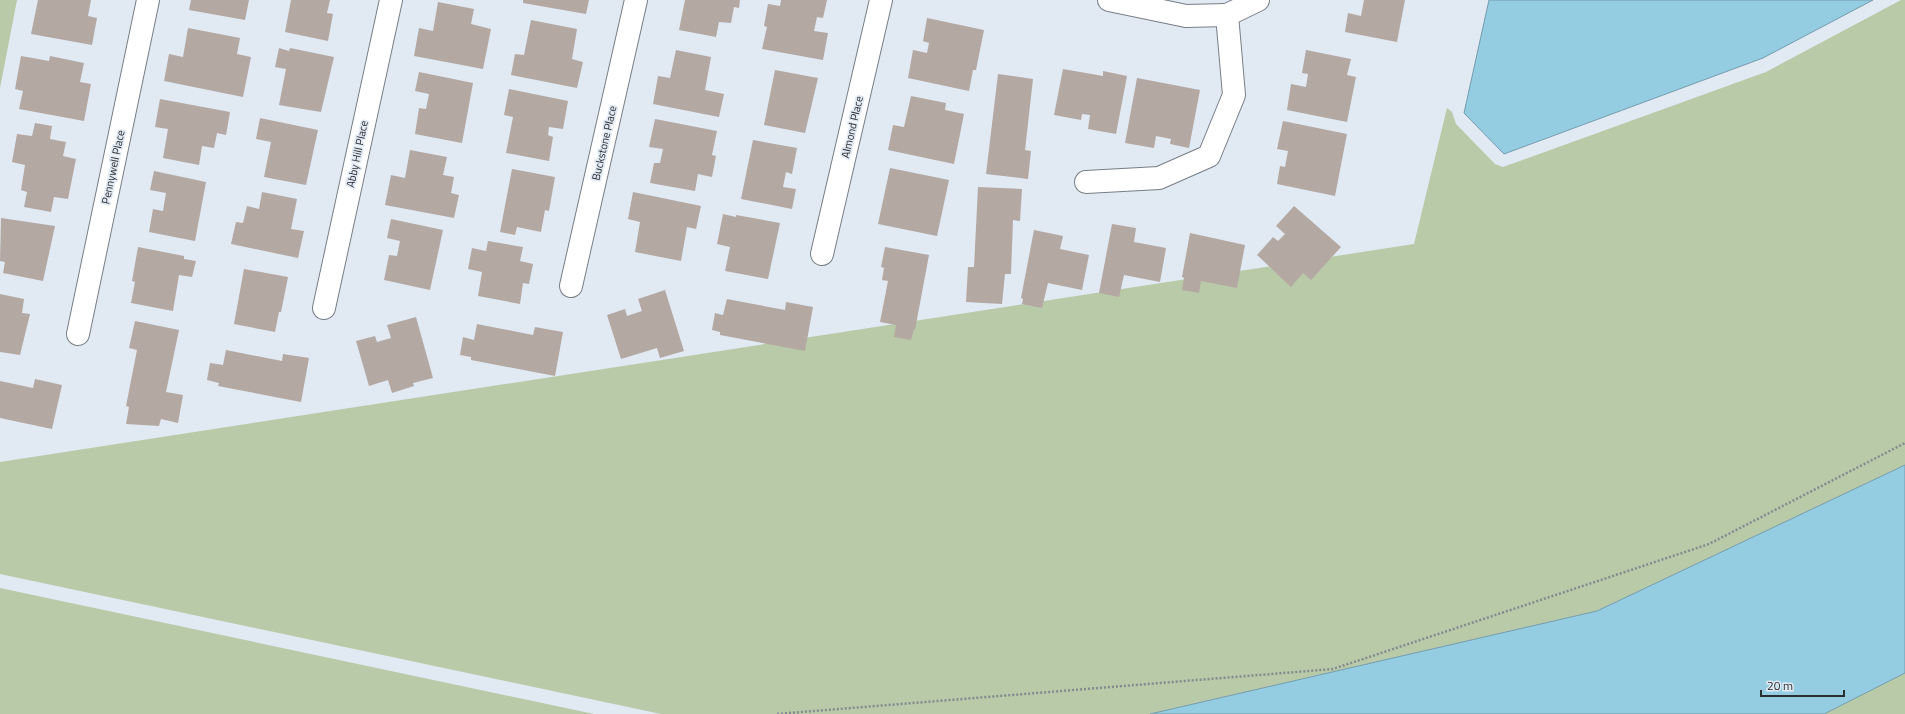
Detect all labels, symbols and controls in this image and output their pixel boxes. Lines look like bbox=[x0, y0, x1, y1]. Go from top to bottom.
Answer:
street label: Almond Place bbox=[837, 94, 867, 160]
street label: Buckstone Place bbox=[588, 104, 620, 182]
street label: Abby Hill Place bbox=[342, 119, 372, 189]
street label: Pennywell Place bbox=[97, 128, 129, 206]
scale bar bbox=[1761, 672, 1844, 698]
text: 20 m bbox=[1767, 676, 1793, 695]

